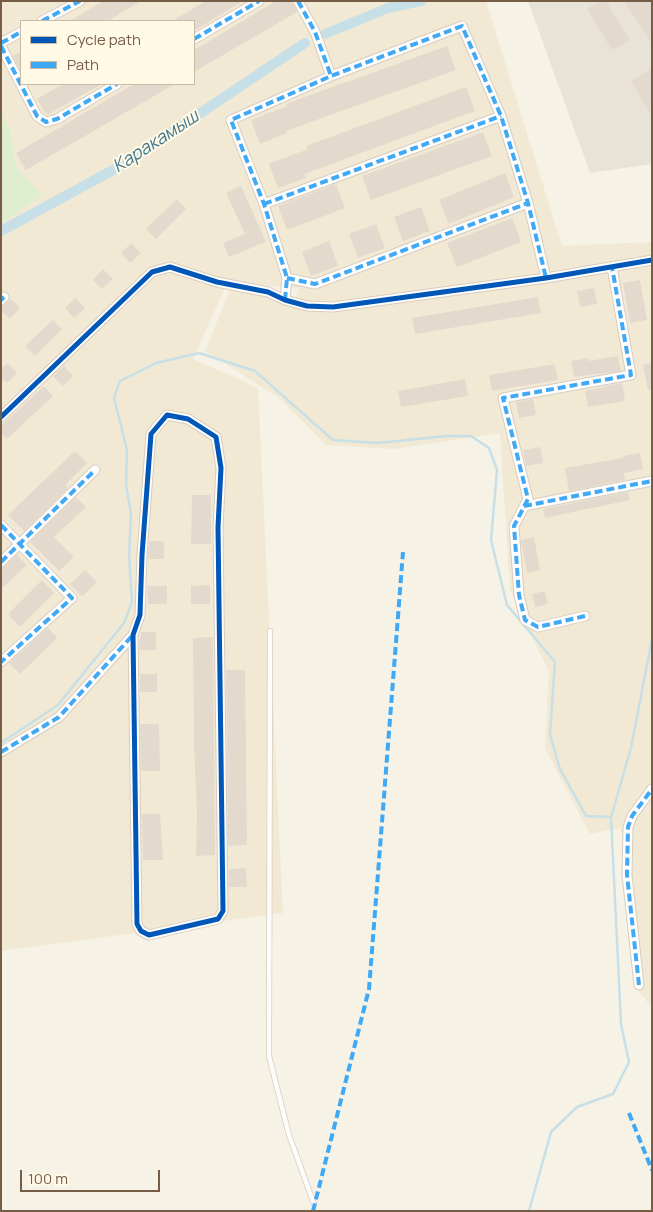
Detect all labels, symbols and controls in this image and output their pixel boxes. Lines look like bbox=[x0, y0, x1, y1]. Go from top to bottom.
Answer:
legend bbox=[20, 20, 195, 85]
text: Cycle path bbox=[67, 29, 141, 50]
text: Path bbox=[67, 54, 99, 75]
water label: Каракамыш bbox=[109, 106, 203, 178]
scale bar bbox=[22, 1160, 162, 1192]
text: 100 m bbox=[28, 1168, 68, 1189]

